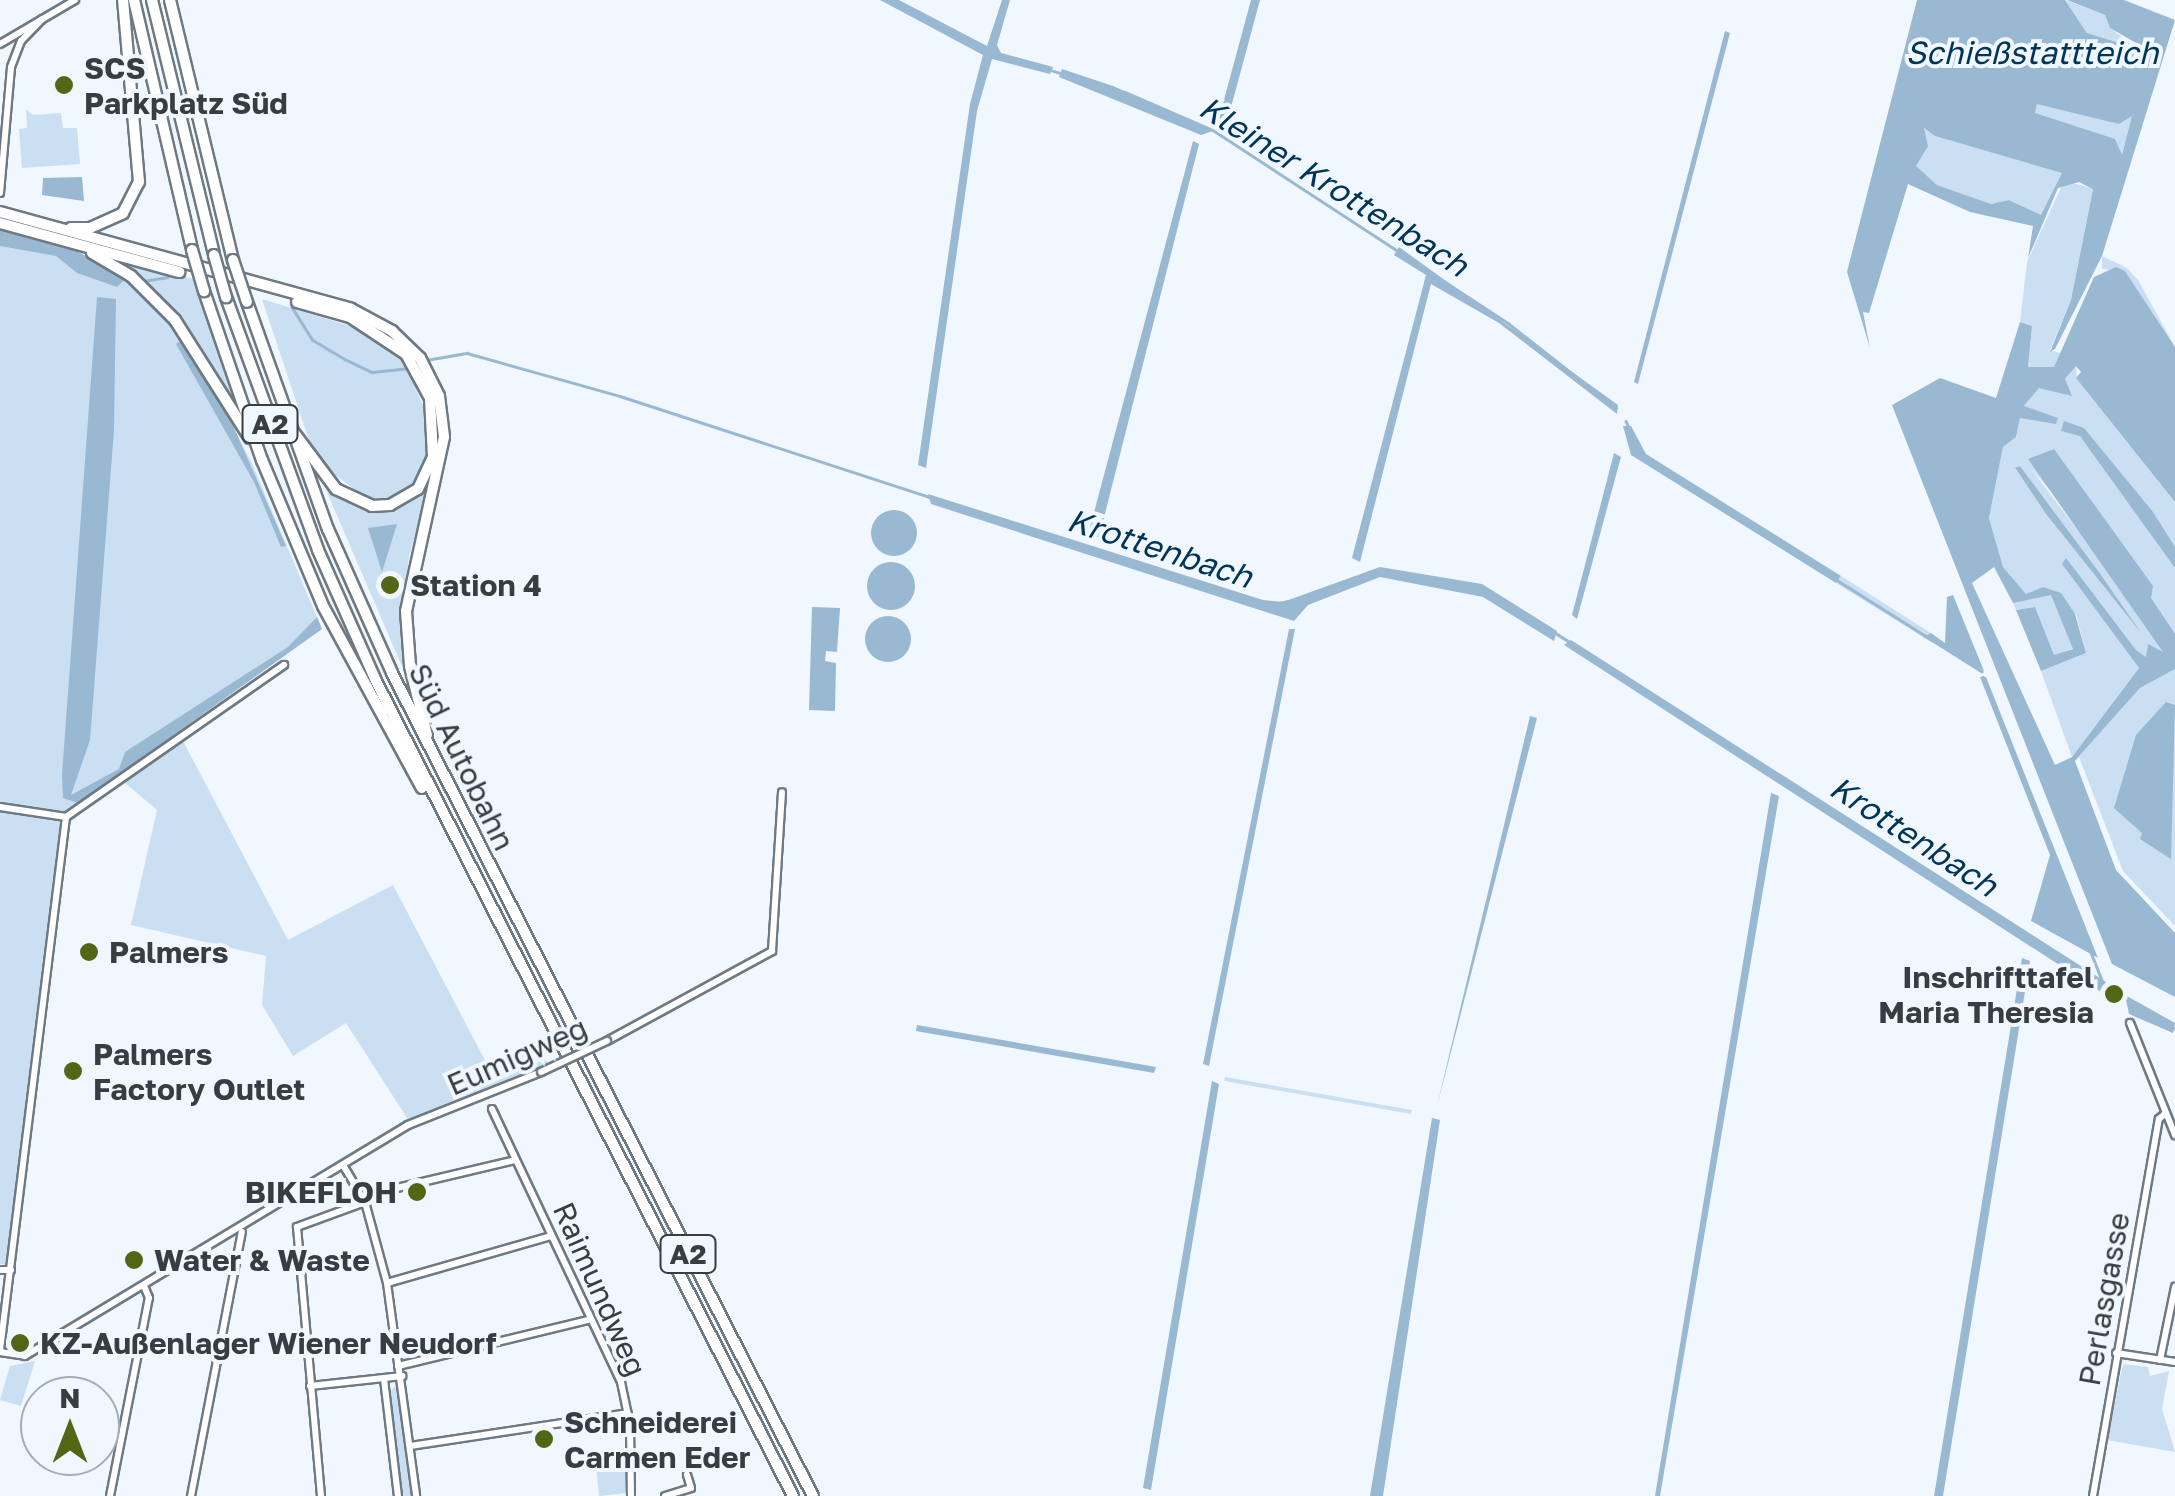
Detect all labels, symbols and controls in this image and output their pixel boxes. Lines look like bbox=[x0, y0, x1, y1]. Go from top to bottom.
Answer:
water label: Schießstattteich bbox=[1906, 33, 2158, 71]
place label: SCS Parkplatz Süd bbox=[84, 50, 288, 120]
marker: SCS Parkplatz Süd bbox=[53, 74, 75, 96]
water label: Kleiner Krottenbach bbox=[1193, 88, 1475, 284]
road number: A2 bbox=[240, 401, 300, 447]
water label: Krottenbach bbox=[1063, 500, 1257, 596]
place label: Station 4 bbox=[410, 567, 542, 603]
marker: Station 4 bbox=[379, 574, 401, 596]
street label: Süd Autobahn bbox=[401, 658, 523, 856]
water label: Krottenbach bbox=[1823, 768, 2005, 904]
place label: Palmers bbox=[109, 934, 229, 970]
marker: Palmers bbox=[78, 941, 100, 963]
place label: Inschrifttafel Maria Theresia bbox=[1878, 959, 2094, 1030]
marker: Inschrifttafel Maria Theresia bbox=[2103, 983, 2125, 1005]
street label: Eumigweg bbox=[441, 1009, 593, 1103]
place label: Palmers Factory Outlet bbox=[93, 1036, 305, 1106]
marker: Palmers Factory Outlet bbox=[62, 1060, 84, 1082]
place label: BIKEFLOH bbox=[245, 1174, 397, 1210]
marker: BIKEFLOH bbox=[406, 1181, 428, 1203]
street label: Raimundweg bbox=[546, 1196, 654, 1382]
street label: Perlasgasse bbox=[2071, 1209, 2137, 1389]
road number: A2 bbox=[658, 1231, 718, 1277]
place label: Water & Waste bbox=[154, 1242, 370, 1278]
marker: Water & Waste bbox=[123, 1249, 145, 1271]
place label: KZ-Außenlager Wiener Neudorf bbox=[40, 1325, 497, 1361]
marker: KZ-Außenlager Wiener Neudorf bbox=[9, 1332, 31, 1354]
north arrow bbox=[20, 1376, 120, 1476]
text: N bbox=[59, 1381, 81, 1414]
place label: Schneiderei Carmen Eder bbox=[564, 1404, 750, 1474]
marker: Schneiderei Carmen Eder bbox=[533, 1428, 555, 1450]

